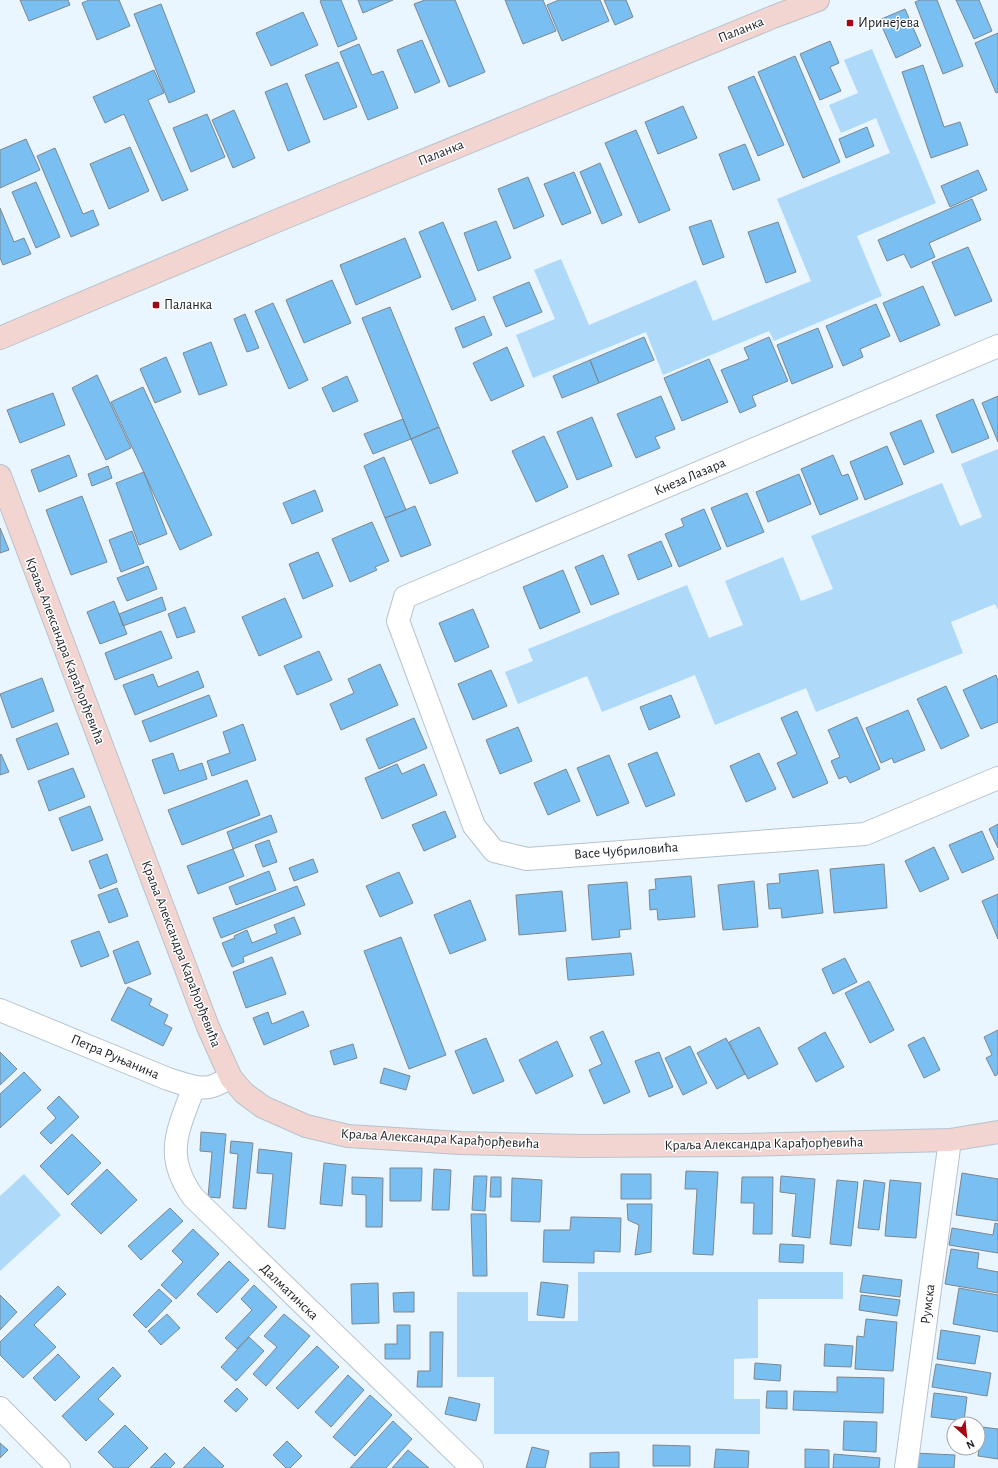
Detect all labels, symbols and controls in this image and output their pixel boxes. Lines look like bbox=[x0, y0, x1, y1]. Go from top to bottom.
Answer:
street label: Паланка bbox=[716, 14, 766, 45]
place label: Иринејева bbox=[858, 16, 920, 30]
marker: Иринејева bbox=[845, 18, 855, 28]
street label: Паланка bbox=[416, 137, 466, 168]
place label: Паланка bbox=[164, 298, 213, 312]
marker: Паланка bbox=[151, 300, 161, 310]
street label: Кнеза Лазара bbox=[652, 455, 728, 498]
street label: Краља Александра Карађорђевића bbox=[23, 556, 107, 747]
street label: Васе Чубриловића bbox=[573, 840, 679, 862]
street label: Краља Александра Карађорђевића bbox=[139, 859, 223, 1050]
street label: Петра Руњанина bbox=[69, 1032, 162, 1082]
street label: Краља Александра Карађорђевића bbox=[340, 1127, 540, 1151]
street label: Краља Александра Карађорђевића bbox=[664, 1135, 864, 1153]
street label: Далматинска bbox=[257, 1261, 321, 1323]
street label: Румска bbox=[919, 1283, 937, 1325]
north arrow bbox=[946, 1416, 986, 1456]
text: N bbox=[964, 1438, 976, 1451]

